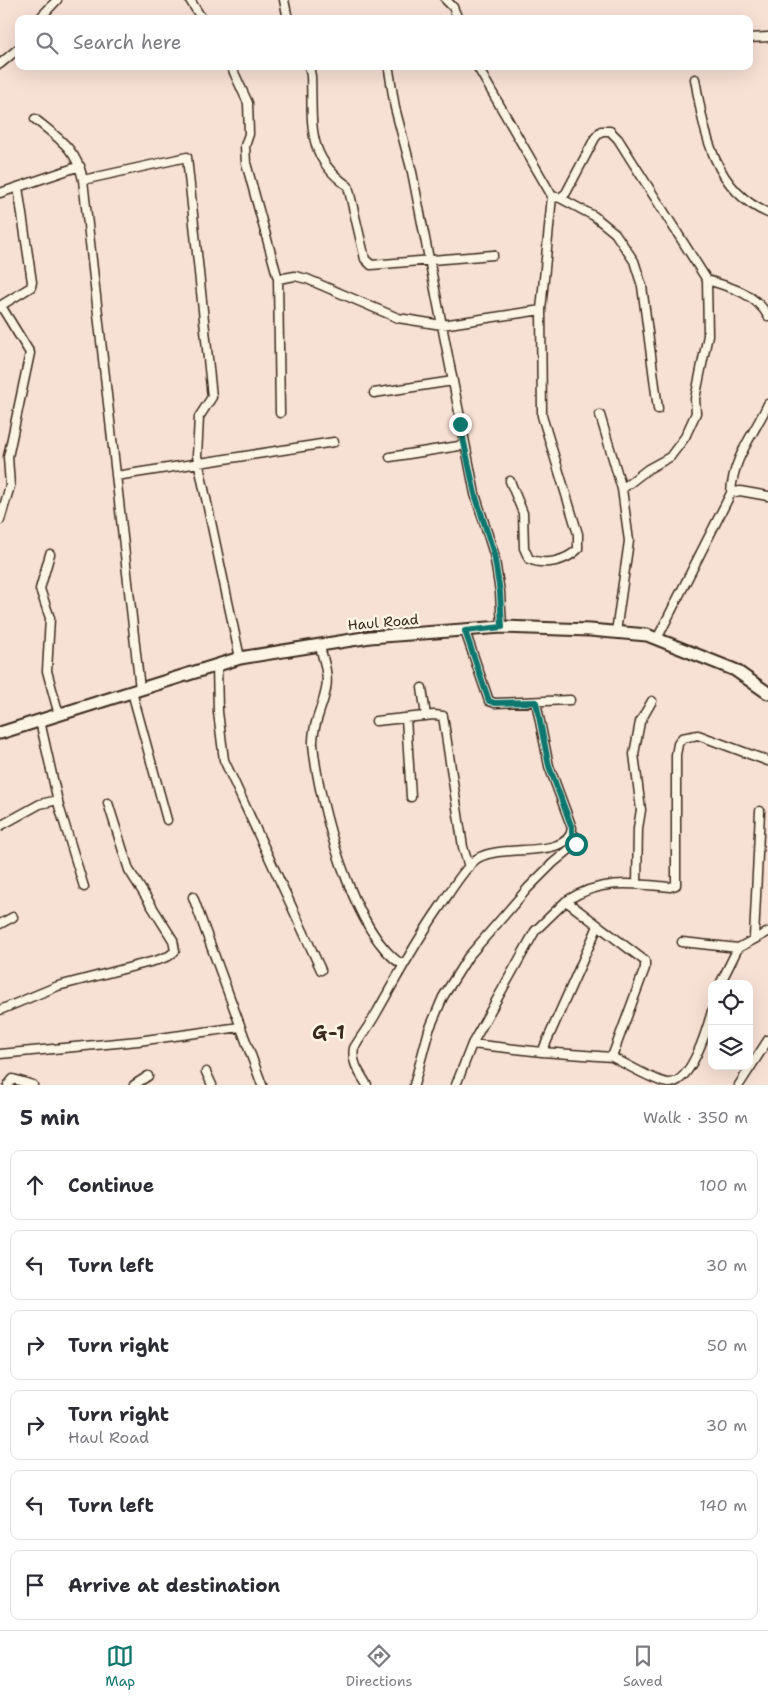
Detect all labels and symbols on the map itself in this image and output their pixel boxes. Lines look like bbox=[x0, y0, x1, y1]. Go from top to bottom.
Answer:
route end bbox=[449, 413, 472, 436]
street label: Haul Road bbox=[347, 610, 419, 634]
route start bbox=[565, 833, 588, 856]
district label: G-1 bbox=[312, 1020, 346, 1045]

